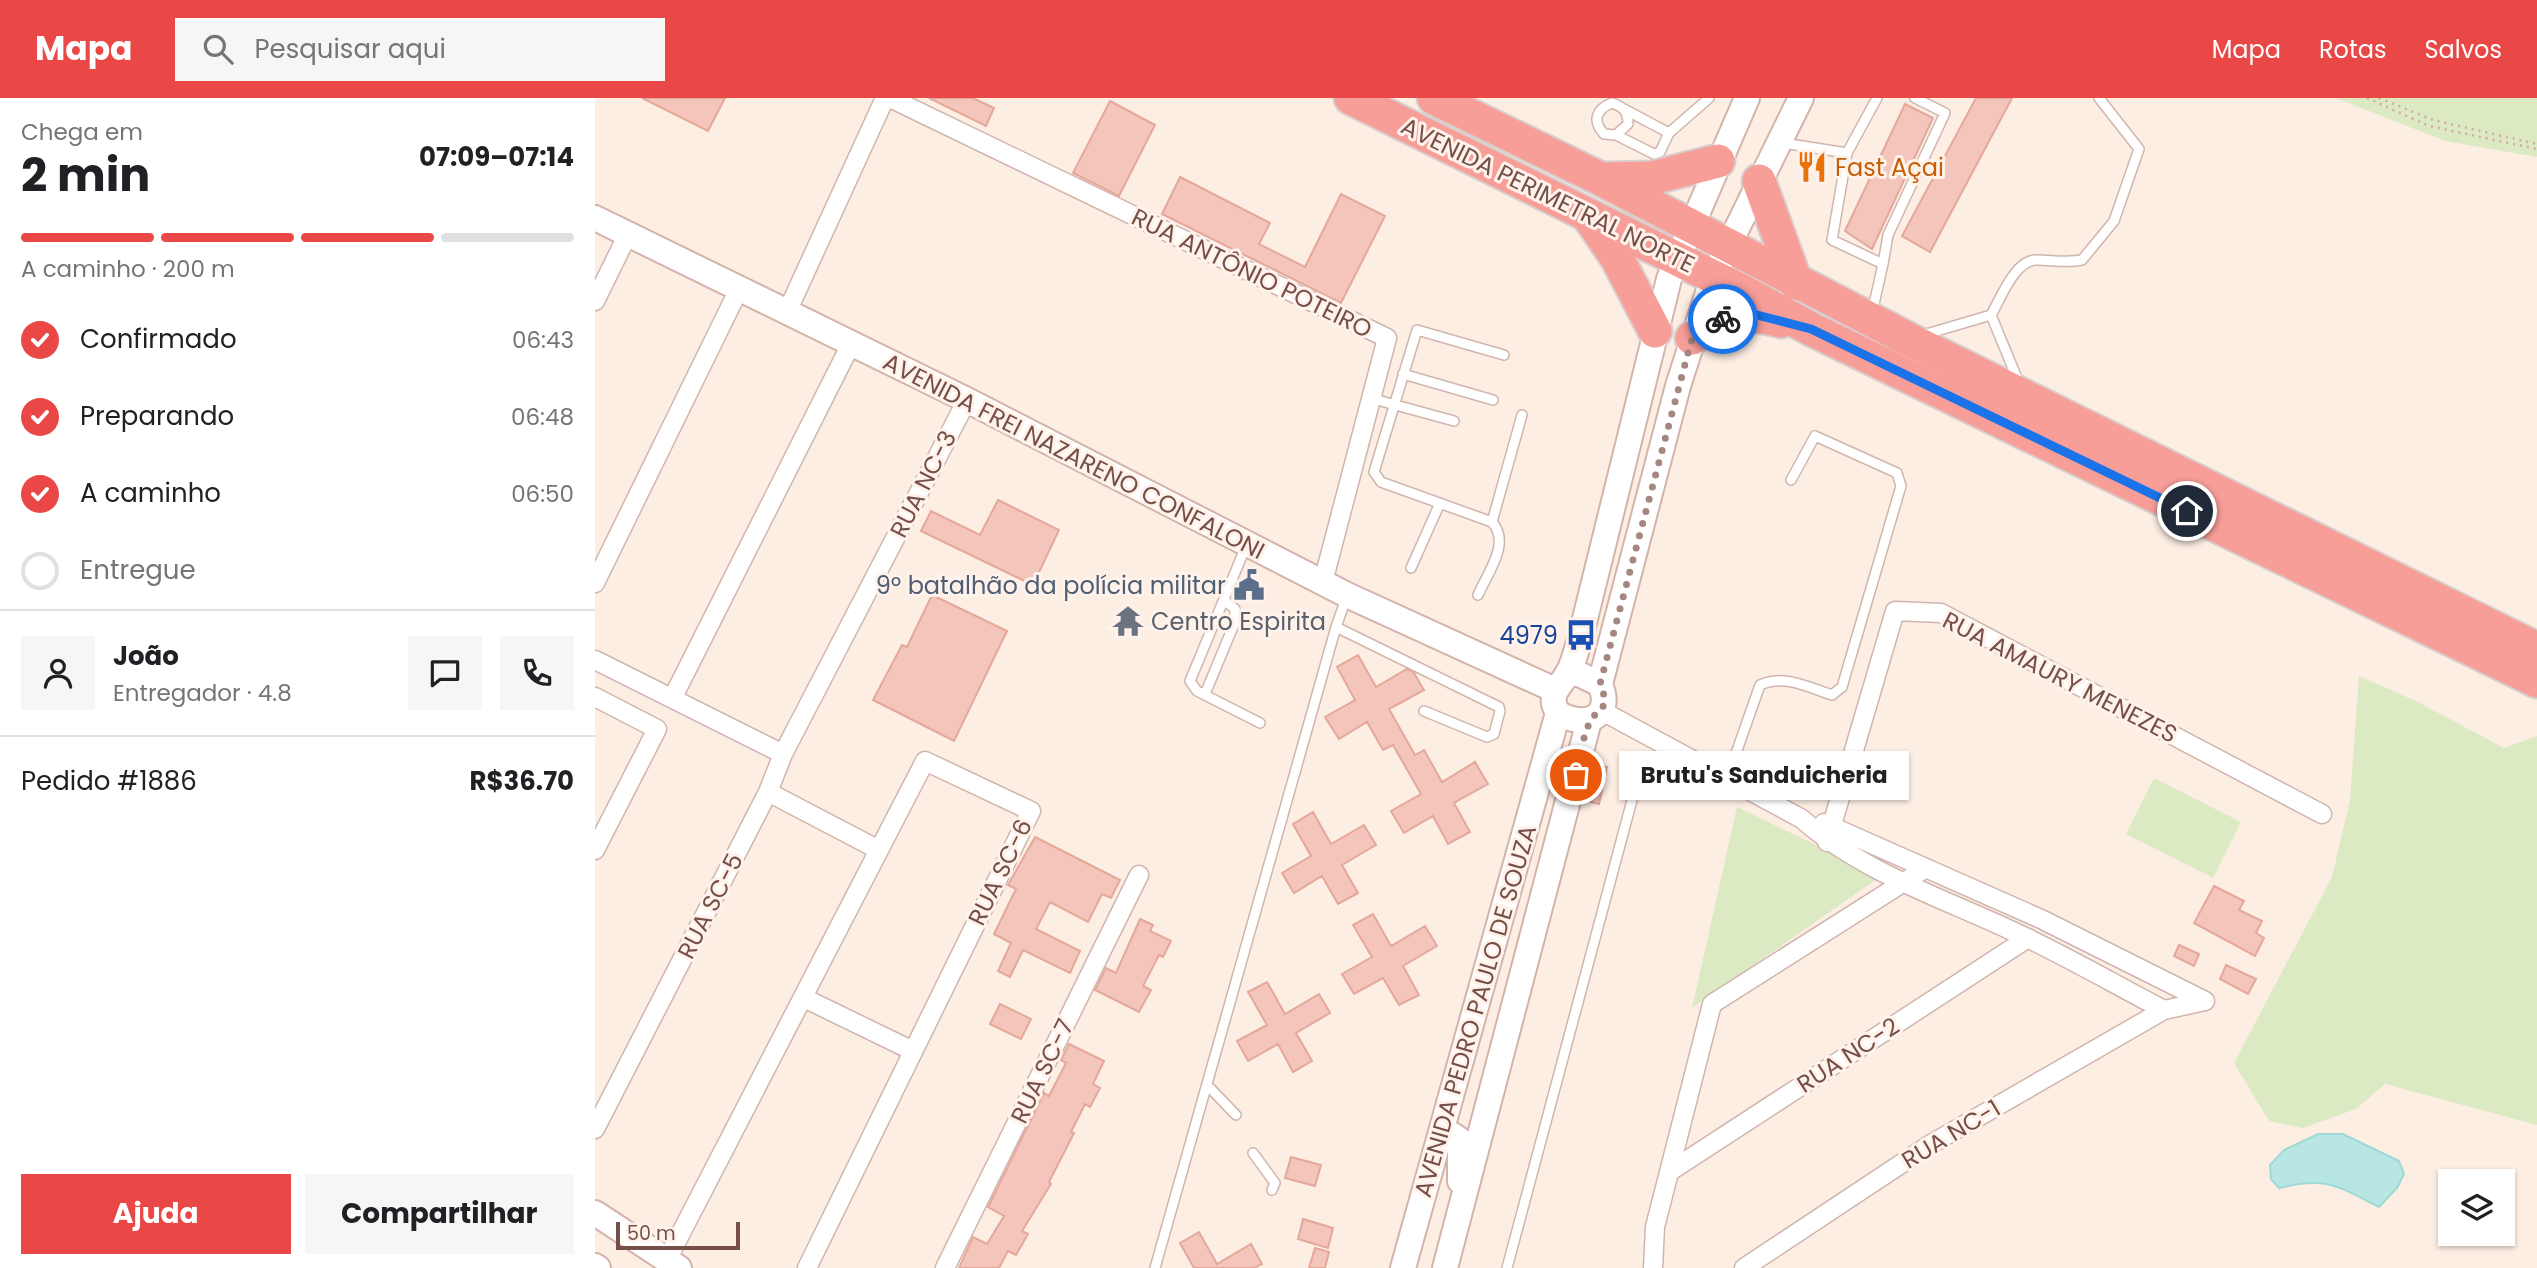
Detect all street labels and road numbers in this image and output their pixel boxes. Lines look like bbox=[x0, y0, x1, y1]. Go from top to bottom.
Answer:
street label: AVENIDA PERIMETRAL NORTE bbox=[1396, 109, 1700, 281]
street label: RUA ANTÔNIO POTEIRO bbox=[1126, 200, 1378, 346]
street label: AVENIDA FREI NAZARENO CONFALONI bbox=[878, 345, 1270, 567]
street label: RUA NC-3 bbox=[882, 425, 964, 543]
street label: RUA AMAURY MENEZES bbox=[1937, 603, 2183, 751]
street label: RUA SC-6 bbox=[960, 813, 1040, 931]
street label: AVENIDA PEDRO PAULO DE SOUZA bbox=[1406, 821, 1544, 1201]
street label: RUA SC-5 bbox=[669, 848, 751, 964]
street label: RUA NC-2 bbox=[1790, 1010, 1906, 1100]
street label: RUA SC-7 bbox=[1003, 1013, 1081, 1129]
street label: RUA NC-1 bbox=[1895, 1092, 2007, 1176]

